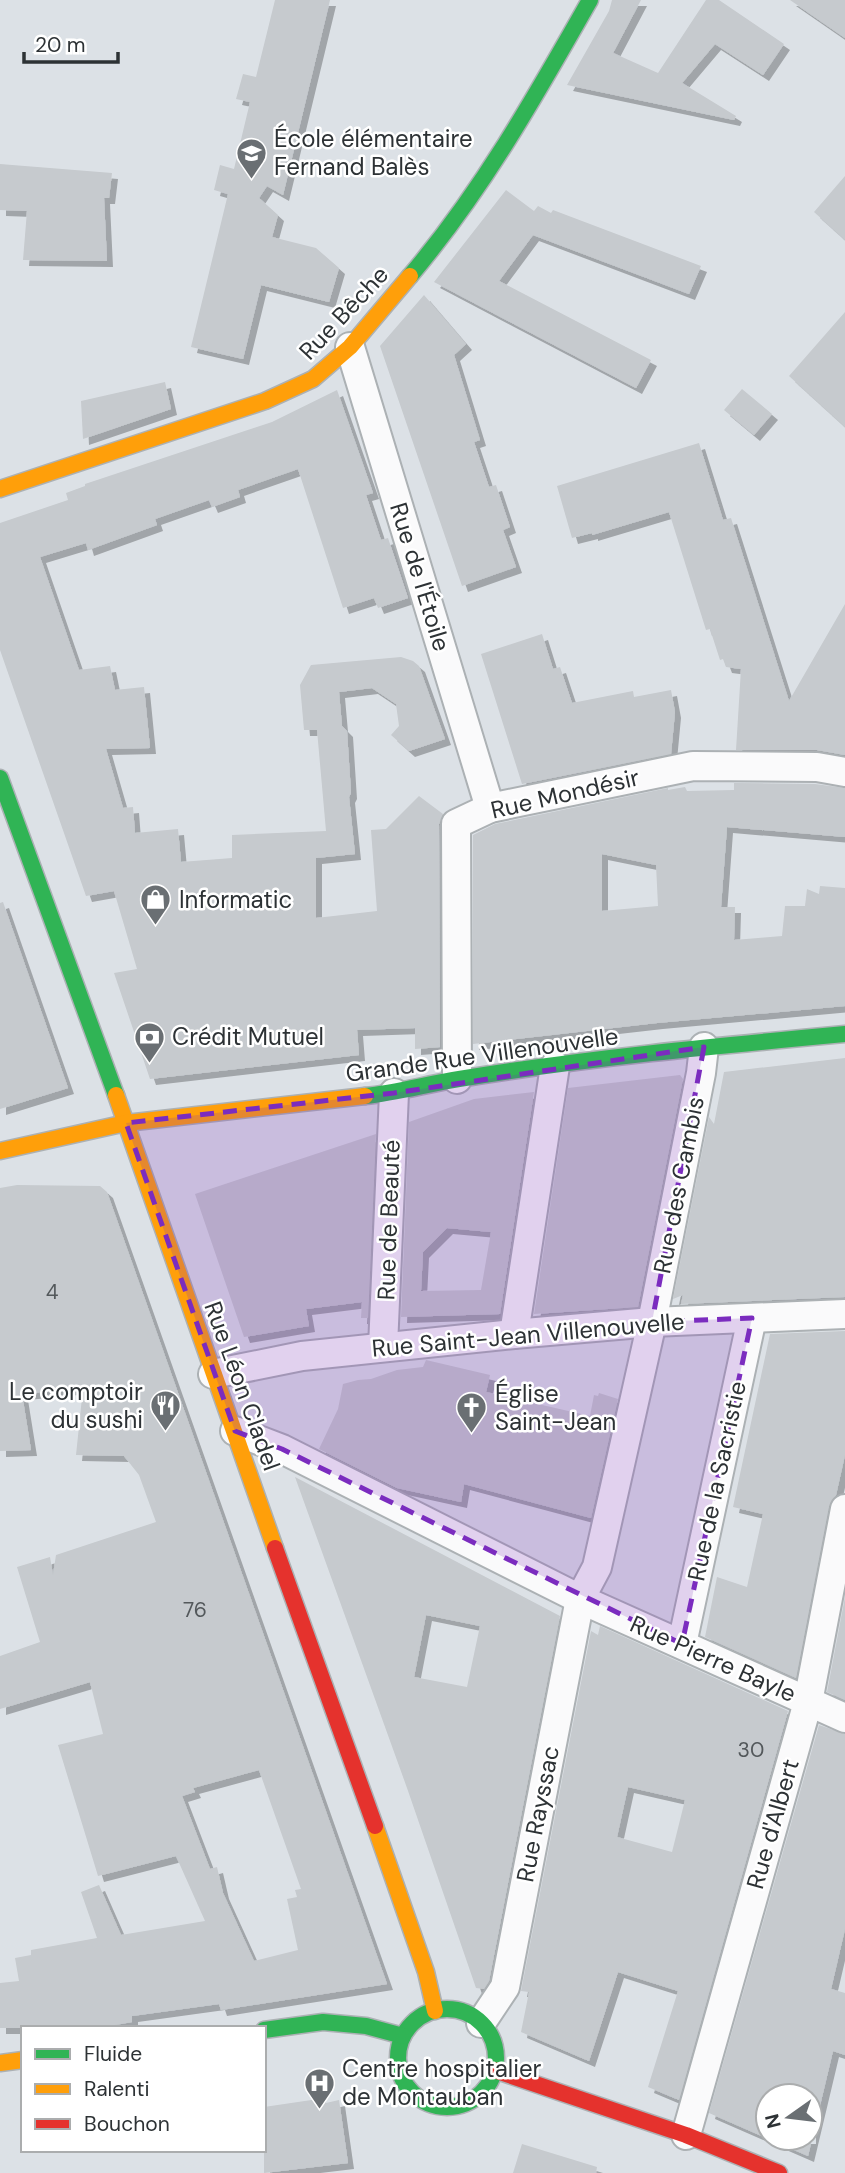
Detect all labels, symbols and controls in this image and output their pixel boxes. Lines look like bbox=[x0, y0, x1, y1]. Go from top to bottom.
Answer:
scale bar bbox=[24, 21, 119, 65]
text: 20 m bbox=[35, 31, 86, 59]
place label: École élémentaire Fernand Balès bbox=[274, 123, 473, 182]
school or university icon: École élémentaire Fernand Balès bbox=[234, 136, 268, 180]
street label: Rue Bêche bbox=[292, 259, 395, 366]
street label: Rue de l'Étoile bbox=[383, 499, 458, 655]
street label: Rue Mondésir bbox=[488, 761, 642, 826]
shop icon: Informatic bbox=[139, 883, 173, 927]
place label: Informatic bbox=[179, 884, 292, 915]
bank icon: Crédit Mutuel bbox=[132, 1020, 166, 1064]
street label: Grande Rue Villenouvelle bbox=[344, 1020, 620, 1089]
place label: Crédit Mutuel bbox=[172, 1021, 324, 1052]
street label: Rue des Cambis bbox=[646, 1094, 711, 1276]
street label: Rue de Beauté bbox=[370, 1139, 407, 1301]
house number: 4 bbox=[46, 1278, 59, 1306]
street label: Rue Léon Cladel bbox=[197, 1297, 287, 1475]
street label: Rue Saint-Jean Villenouvelle bbox=[370, 1305, 686, 1364]
place label: Le comptoir du sushi bbox=[9, 1376, 143, 1435]
place label: Église Saint-Jean bbox=[495, 1378, 616, 1437]
street label: Rue de la Sacristie bbox=[680, 1378, 753, 1584]
restaurant icon: Le comptoir du sushi bbox=[149, 1389, 183, 1433]
church icon: Église Saint-Jean bbox=[455, 1391, 489, 1435]
house number: 76 bbox=[183, 1596, 207, 1624]
street label: Rue Pierre Bayle bbox=[626, 1608, 801, 1709]
house number: 30 bbox=[738, 1736, 764, 1764]
street label: Rue Rayssac bbox=[509, 1743, 566, 1885]
street label: Rue d'Albert bbox=[739, 1755, 806, 1892]
legend bbox=[21, 2026, 266, 2152]
text: Fluide bbox=[84, 2040, 142, 2068]
place label: Centre hospitalier de Montauban bbox=[342, 2053, 542, 2112]
hospital icon: Centre hospitalier de Montauban bbox=[302, 2066, 336, 2110]
text: Ralenti bbox=[84, 2075, 150, 2103]
north arrow bbox=[754, 2082, 824, 2152]
text: Bouchon bbox=[84, 2110, 170, 2138]
text: N bbox=[759, 2111, 787, 2131]

